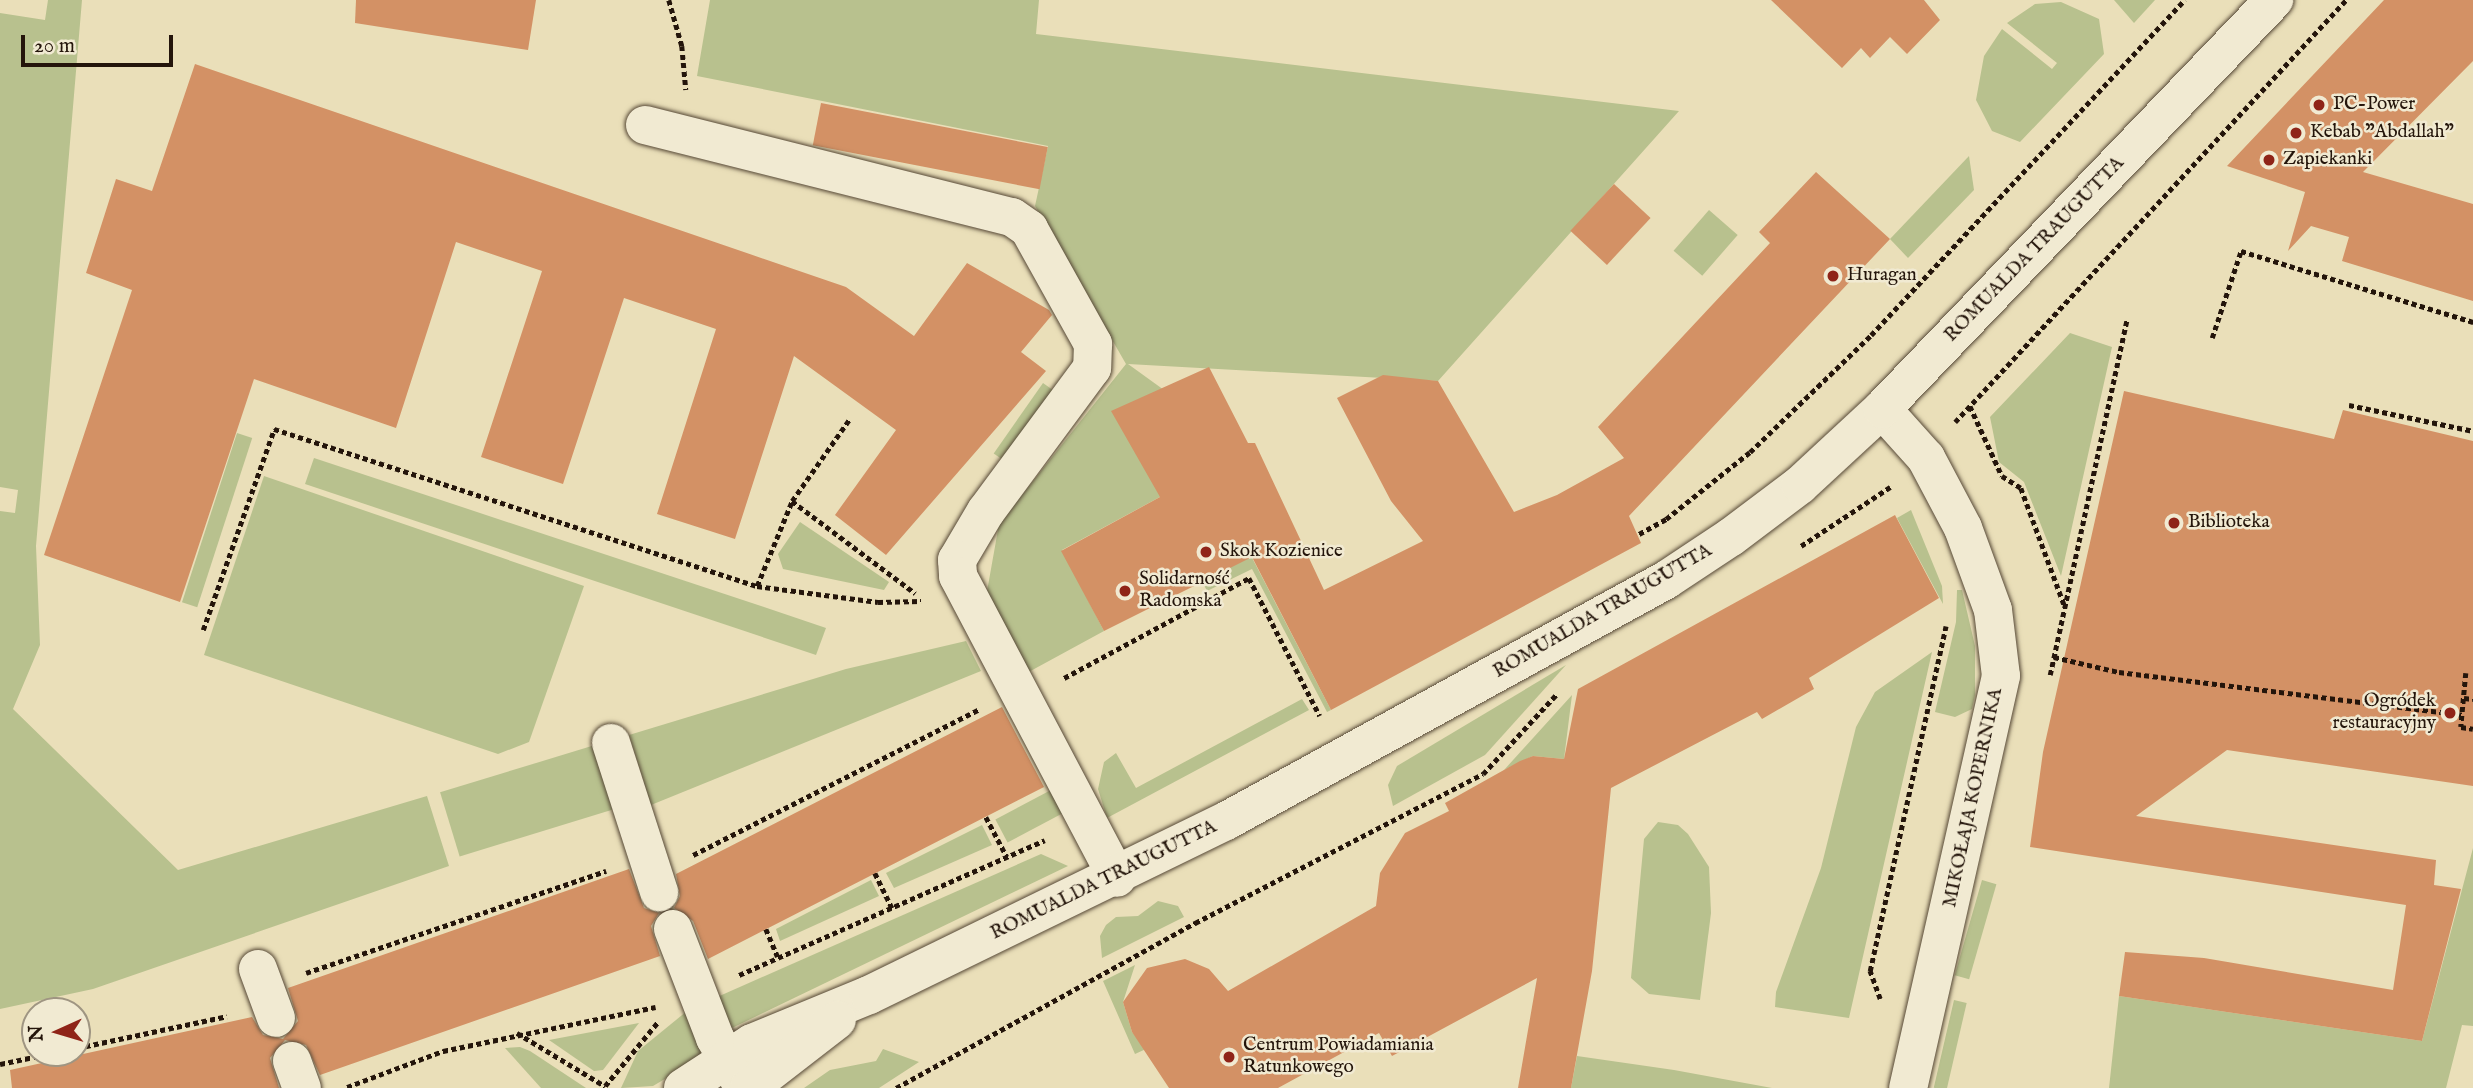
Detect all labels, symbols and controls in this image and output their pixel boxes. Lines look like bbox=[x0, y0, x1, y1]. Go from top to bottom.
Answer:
scale bar bbox=[24, 21, 177, 65]
text: 20 m bbox=[34, 33, 75, 60]
place label: PC-Power bbox=[2333, 94, 2415, 116]
marker: PC-Power bbox=[2311, 97, 2327, 113]
place label: Kebab "Abdallah" bbox=[2310, 122, 2454, 144]
marker: Kebab "Abdallah" bbox=[2288, 125, 2304, 141]
place label: Zapiekanki bbox=[2283, 149, 2372, 171]
marker: Zapiekanki bbox=[2261, 152, 2277, 168]
street label: ROMUALDA TRAUGUTTA bbox=[1940, 153, 2130, 347]
place label: Huragan bbox=[1847, 265, 1917, 287]
marker: Huragan bbox=[1825, 268, 1841, 284]
place label: Biblioteka bbox=[2188, 512, 2270, 534]
marker: Biblioteka bbox=[2166, 515, 2182, 531]
street label: ROMUALDA TRAUGUTTA bbox=[1490, 540, 1716, 684]
place label: Skok Kozienice bbox=[1220, 541, 1343, 563]
marker: Skok Kozienice bbox=[1198, 544, 1214, 560]
place label: Solidarność Radomska bbox=[1139, 569, 1230, 613]
marker: Solidarność Radomska bbox=[1117, 583, 1133, 599]
street label: MIKOŁAJA KOPERNIKA bbox=[1940, 686, 2008, 910]
place label: Ogródek restauracyjny bbox=[2333, 691, 2436, 735]
marker: Ogródek restauracyjny bbox=[2442, 705, 2458, 721]
street label: ROMUALDA TRAUGUTTA bbox=[987, 816, 1221, 946]
north arrow bbox=[21, 997, 91, 1067]
text: N bbox=[25, 1024, 50, 1042]
place label: Centrum Powiadamiania Ratunkowego bbox=[1243, 1035, 1434, 1079]
marker: Centrum Powiadamiania Ratunkowego bbox=[1221, 1049, 1237, 1065]

